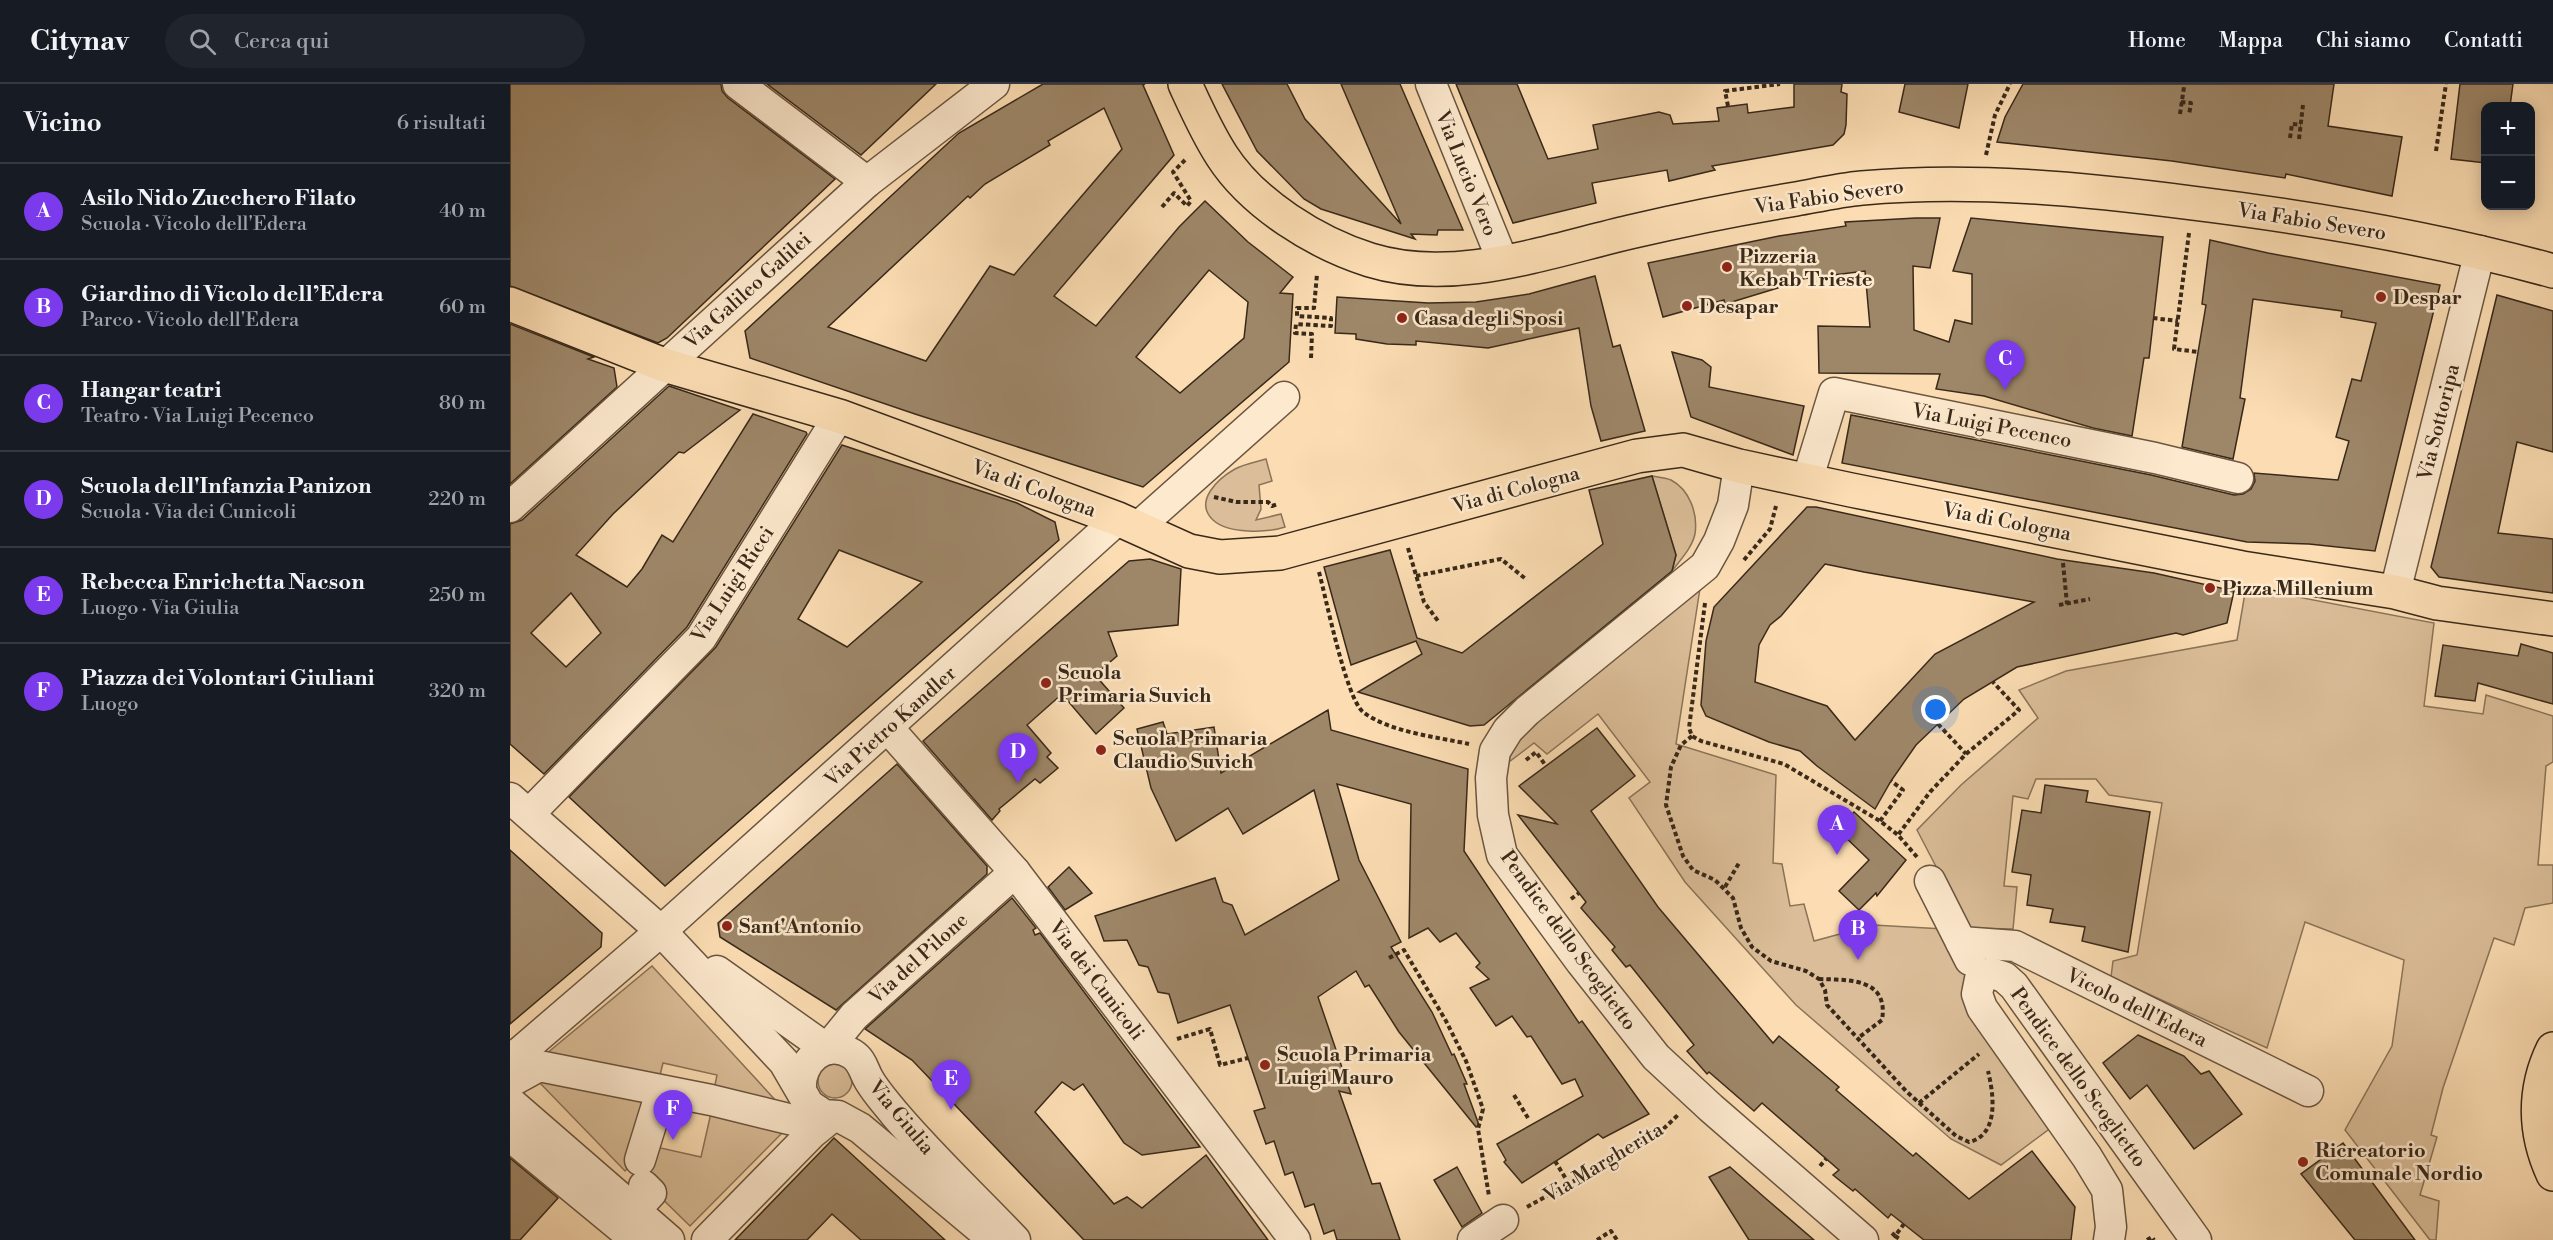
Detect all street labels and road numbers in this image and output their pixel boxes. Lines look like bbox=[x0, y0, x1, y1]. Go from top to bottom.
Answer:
street label: Via Lucio Vero bbox=[1429, 106, 1502, 240]
street label: Via Fabio Severo bbox=[1752, 175, 1905, 220]
street label: Via Fabio Severo bbox=[2235, 198, 2388, 247]
street label: Via Galileo Galilei bbox=[678, 227, 817, 356]
street label: Via Sottoripa bbox=[2413, 361, 2466, 484]
street label: Via Luigi Pecenco bbox=[1909, 399, 2074, 454]
street label: Via di Cologna bbox=[967, 455, 1100, 524]
street label: Via di Cologna bbox=[1449, 461, 1584, 520]
street label: Via di Cologna bbox=[1939, 498, 2074, 547]
street label: Via Luigi Ricci bbox=[686, 522, 780, 648]
street label: Via Pietro Kandler bbox=[819, 661, 962, 794]
street label: Pendice dello Scoglietto bbox=[1494, 846, 1641, 1036]
street label: Via del Pilone bbox=[863, 908, 974, 1011]
street label: Via dei Cunicoli bbox=[1042, 915, 1149, 1046]
street label: Vicolo dell'Edera bbox=[2061, 963, 2212, 1054]
street label: Pendice dello Scoglietto bbox=[2004, 983, 2151, 1173]
street label: Via Giulia bbox=[862, 1075, 940, 1161]
street label: Via Margherita bbox=[1538, 1117, 1669, 1209]

